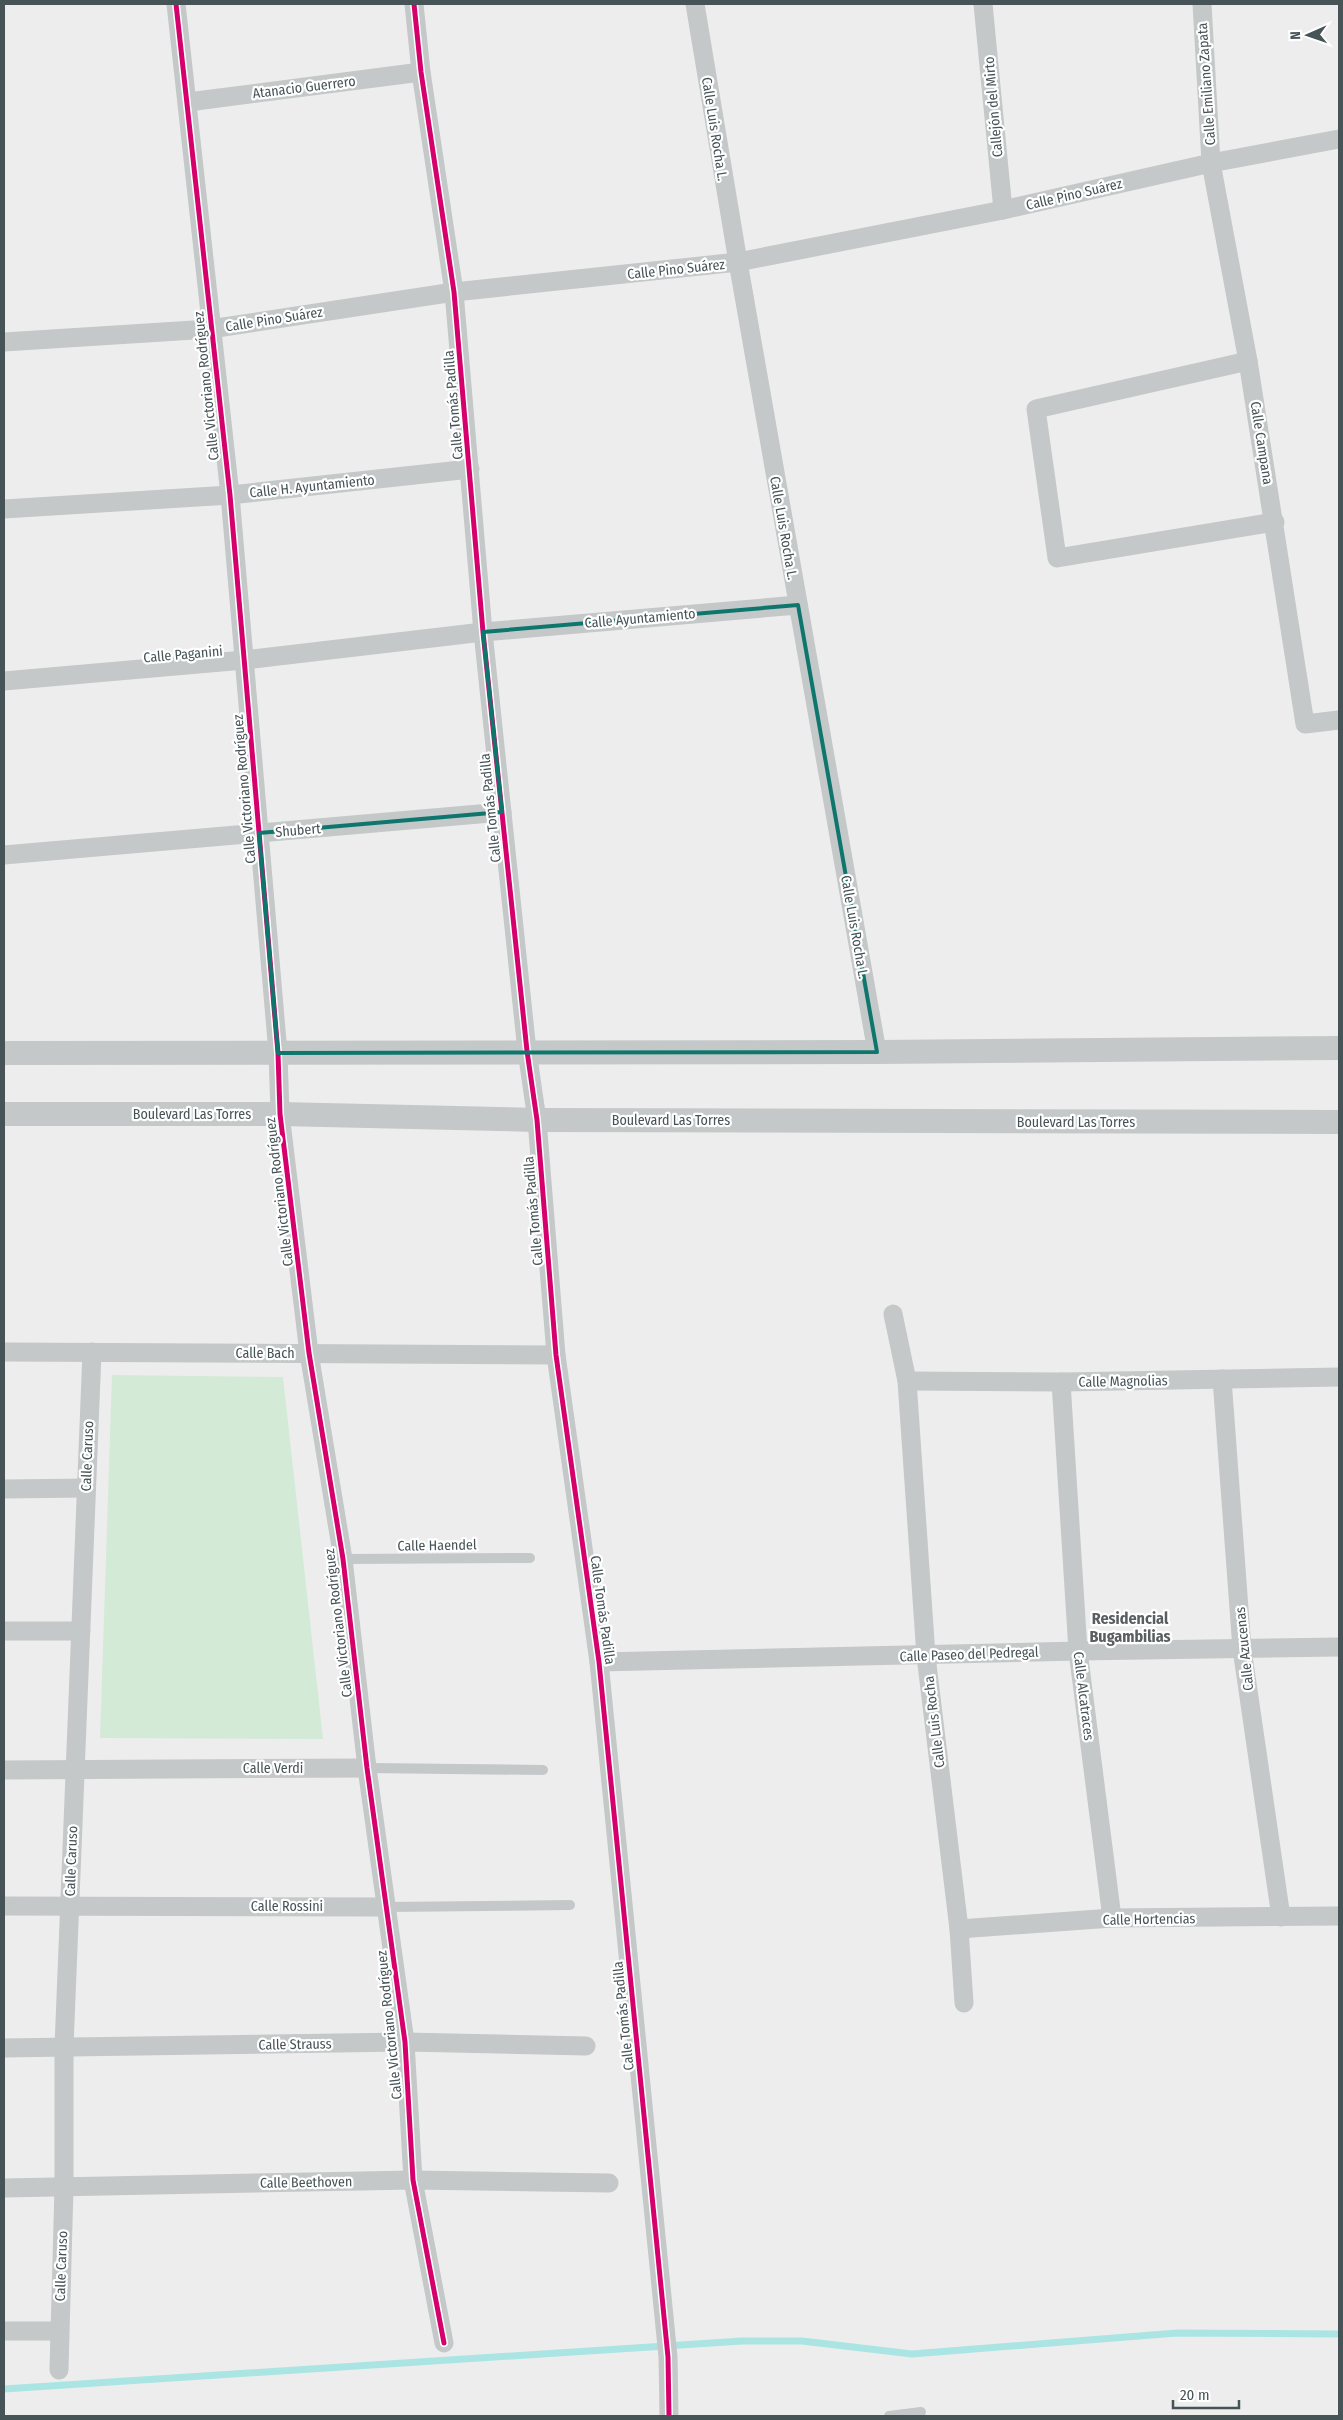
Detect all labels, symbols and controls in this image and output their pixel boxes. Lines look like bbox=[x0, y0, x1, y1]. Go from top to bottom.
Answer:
north arrow bbox=[1283, 10, 1333, 60]
street label: Calle Emiliano Zapata bbox=[1194, 22, 1219, 146]
text: N bbox=[1287, 31, 1304, 40]
street label: Callejón del Mirto bbox=[981, 56, 1006, 158]
street label: Atanacio Guerrero bbox=[252, 73, 356, 102]
street label: Calle Luis Rocha L. bbox=[698, 76, 731, 182]
street label: Calle Pino Suárez bbox=[1024, 175, 1124, 214]
street label: Calle Pino Suárez bbox=[626, 256, 726, 283]
street label: Calle Pino Suárez bbox=[224, 303, 324, 336]
street label: Calle Victoriano Rodríguez bbox=[190, 310, 223, 461]
street label: Calle Tomás Padilla bbox=[440, 349, 467, 460]
street label: Calle Campana bbox=[1247, 400, 1277, 486]
street label: Calle H. Ayuntamiento bbox=[249, 471, 376, 502]
street label: Calle Luis Rocha L. bbox=[766, 475, 801, 581]
street label: Calle Ayuntamiento bbox=[584, 605, 696, 632]
street label: Calle Paganini bbox=[143, 643, 223, 666]
street label: Calle Victoriano Rodríguez bbox=[229, 713, 259, 864]
street label: Calle Tomás Padilla bbox=[476, 752, 505, 863]
street label: Shubert bbox=[275, 820, 322, 841]
street label: Calle Luis Rocha L. bbox=[837, 874, 872, 980]
street label: Boulevard Las Torres bbox=[133, 1106, 251, 1123]
street label: Boulevard Las Torres bbox=[612, 1112, 730, 1129]
street label: Boulevard Las Torres bbox=[1017, 1114, 1135, 1131]
street label: Calle Victoriano Rodríguez bbox=[262, 1116, 297, 1267]
street label: Calle Tomás Padilla bbox=[520, 1155, 547, 1266]
street label: Calle Bach bbox=[235, 1345, 295, 1362]
street label: Calle Magnolias bbox=[1078, 1372, 1168, 1391]
street label: Calle Caruso bbox=[78, 1420, 97, 1492]
street label: Calle Haendel bbox=[397, 1536, 477, 1555]
street label: Calle Victoriano Rodríguez bbox=[321, 1547, 356, 1698]
street label: Calle Tomás Padilla bbox=[586, 1555, 619, 1666]
street label: Calle Azucenas bbox=[1232, 1606, 1257, 1692]
district label: Residencial Bugambilias bbox=[1089, 1609, 1171, 1646]
street label: Calle Paseo del Pedregal bbox=[899, 1644, 1039, 1665]
street label: Calle Alcatraces bbox=[1070, 1651, 1097, 1741]
street label: Calle Luis Rocha bbox=[920, 1675, 949, 1769]
street label: Calle Verdi bbox=[243, 1760, 303, 1777]
street label: Calle Caruso bbox=[62, 1825, 81, 1897]
street label: Calle Rossini bbox=[251, 1898, 323, 1915]
street label: Calle Hortencias bbox=[1102, 1910, 1196, 1929]
street label: Calle Victoriano Rodríguez bbox=[373, 1949, 406, 2100]
street label: Calle Tomás Padilla bbox=[609, 1960, 638, 2071]
street label: Calle Strauss bbox=[258, 2035, 332, 2054]
street label: Calle Beethoven bbox=[260, 2173, 352, 2192]
street label: Calle Caruso bbox=[52, 2230, 71, 2302]
scale bar bbox=[1173, 2378, 1239, 2410]
text: 20 m bbox=[1180, 2386, 1210, 2404]

